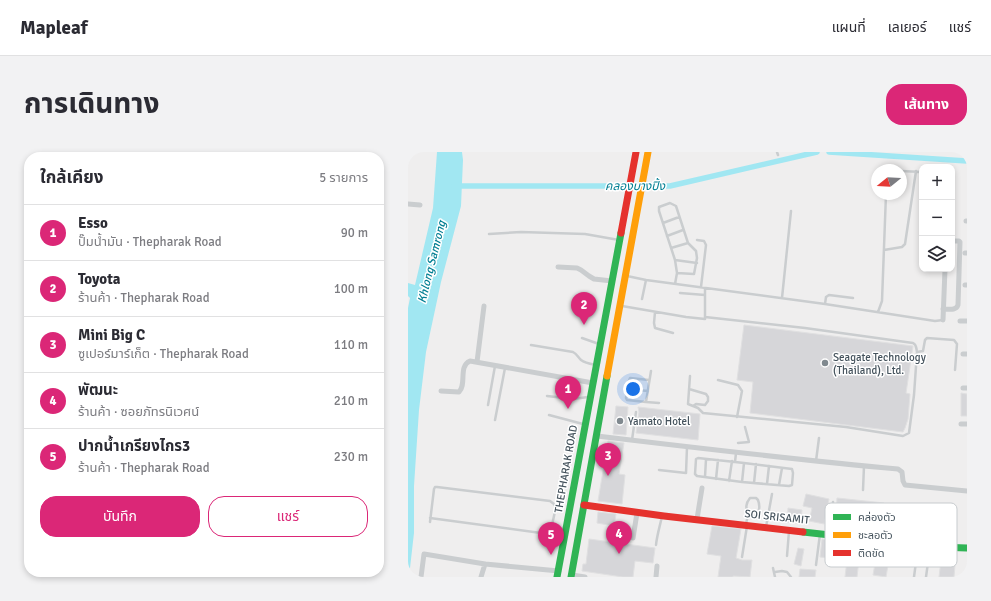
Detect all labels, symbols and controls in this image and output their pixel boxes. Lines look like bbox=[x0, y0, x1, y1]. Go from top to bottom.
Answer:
text: Mapleaf bbox=[20, 16, 88, 40]
text: แผนที่ bbox=[832, 19, 866, 36]
text: เลเยอร์ bbox=[888, 19, 927, 36]
text: แชร์ bbox=[949, 19, 971, 36]
button: เส้นทาง bbox=[886, 84, 967, 125]
text: การเดินทาง bbox=[24, 87, 159, 121]
north arrow bbox=[871, 164, 907, 200]
map controls bbox=[919, 164, 955, 272]
button: + bbox=[919, 164, 955, 200]
text: ใกล้เคียง bbox=[40, 167, 103, 188]
text: 5 รายการ bbox=[319, 170, 368, 186]
water label: คลองบางปิ้ง bbox=[605, 177, 665, 194]
button: − bbox=[919, 200, 955, 236]
text: Esso bbox=[78, 214, 108, 232]
water label: Khlong Samrong bbox=[415, 218, 450, 305]
text: 1 bbox=[49, 225, 57, 241]
text: 90 m bbox=[341, 225, 368, 241]
text: ปั๊มน้ำมัน · Thepharak Road bbox=[78, 234, 222, 250]
button: layers bbox=[919, 236, 955, 272]
text: Toyota bbox=[78, 270, 120, 288]
text: 2 bbox=[49, 281, 57, 297]
text: 100 m bbox=[334, 281, 368, 297]
text: ร้านค้า · Thepharak Road bbox=[78, 290, 210, 306]
pin: 2 bbox=[571, 292, 597, 325]
text: Mini Big C bbox=[78, 326, 145, 344]
text: 3 bbox=[49, 337, 57, 353]
text: 110 m bbox=[334, 337, 368, 353]
text: ซูเปอร์มาร์เก็ต · Thepharak Road bbox=[78, 346, 249, 362]
place label: Seagate Technology (Thailand), Ltd. bbox=[833, 351, 927, 377]
marker: Seagate Technology (Thailand), Ltd. bbox=[820, 358, 830, 368]
pin: 1 bbox=[555, 376, 581, 409]
your location bbox=[623, 379, 643, 399]
text: พัฒนะ bbox=[78, 381, 118, 399]
text: 4 bbox=[49, 393, 57, 409]
text: 210 m bbox=[334, 393, 368, 409]
text: ร้านค้า · ซอยภัทรนิเวศน์ bbox=[78, 404, 199, 420]
place label: Yamato Hotel bbox=[628, 415, 690, 428]
marker: Yamato Hotel bbox=[615, 416, 625, 426]
street label: THEPHARAK ROAD bbox=[552, 424, 580, 514]
text: ปากน้ำเกรียงไกร3 bbox=[78, 437, 190, 455]
pin: 3 bbox=[595, 443, 621, 476]
text: 5 bbox=[49, 449, 57, 465]
text: 230 m bbox=[334, 449, 368, 465]
text: ร้านค้า · Thepharak Road bbox=[78, 460, 210, 476]
button: บันทึก bbox=[40, 496, 200, 537]
button: แชร์ bbox=[208, 496, 368, 537]
legend bbox=[825, 503, 957, 567]
street label: SOI SRISAMIT bbox=[744, 507, 811, 527]
text: คล่องตัว bbox=[858, 511, 896, 524]
pin: 4 bbox=[606, 521, 632, 554]
pin: 5 bbox=[538, 522, 564, 555]
text: ชะลอตัว bbox=[858, 529, 893, 542]
text: ติดขัด bbox=[858, 547, 885, 560]

